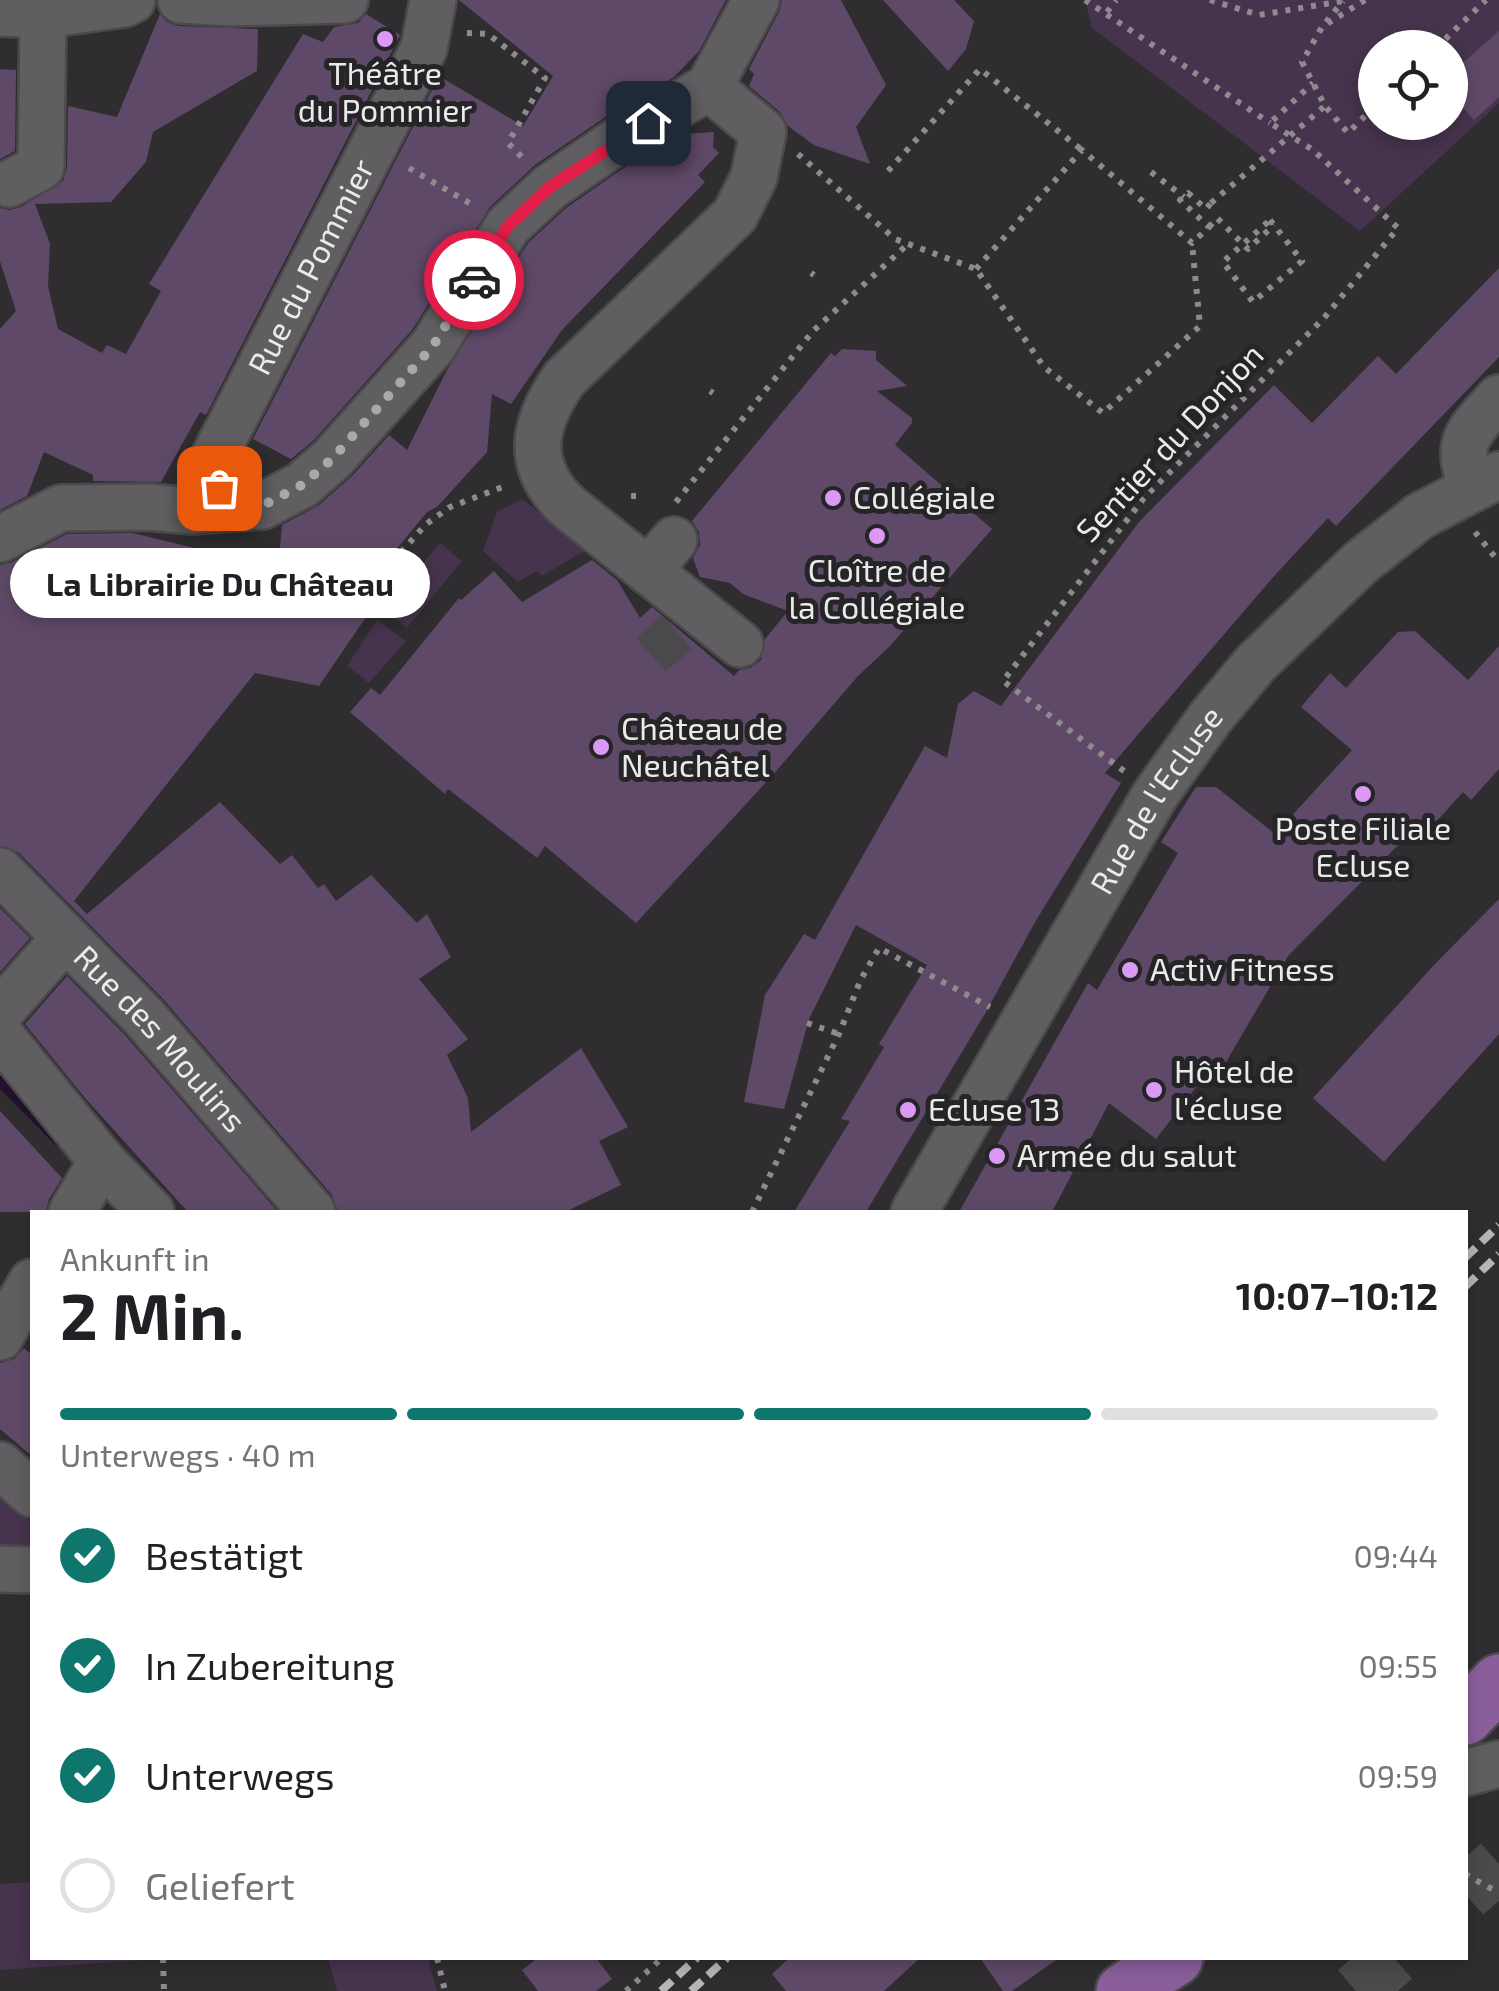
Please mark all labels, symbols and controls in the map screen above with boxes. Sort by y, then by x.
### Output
marker: Théâtre du Pommier [374,28,396,50]
map controls [1358,30,1468,140]
button: locate [1358,30,1468,140]
place label: Théâtre du Pommier [298,53,472,128]
pin [606,81,691,166]
icon: home [621,96,676,151]
street label: Rue du Pommier [239,152,381,380]
courier [424,230,524,330]
icon: car [447,253,502,308]
street label: Sentier du Donjon [1067,335,1271,549]
pin [177,446,262,531]
icon: bag [192,461,247,516]
place label: Collégiale [853,477,996,515]
marker: Collégiale [822,487,844,509]
marker: Cloître de la Collégiale [866,525,888,547]
callout: La Librairie Du Château [9,548,429,618]
place label: Cloître de la Collégiale [789,550,965,625]
text: La Librairie Du Château [46,564,394,602]
street label: Rue de l'Ecluse [1081,697,1229,900]
place label: Château de Neuchâtel [621,708,783,783]
marker: Château de Neuchâtel [590,736,612,758]
marker: Poste Filiale Ecluse [1352,783,1374,805]
place label: Poste Filiale Ecluse [1275,808,1451,883]
street label: Rue des Moulins [67,937,255,1139]
place label: Activ Fitness [1150,949,1335,987]
marker: Activ Fitness [1119,959,1141,981]
place label: Hôtel de l'écluse [1174,1051,1294,1126]
marker: Hôtel de l'écluse [1143,1079,1165,1101]
place label: Ecluse 13 [928,1089,1060,1127]
marker: Ecluse 13 [897,1099,919,1121]
place label: Armée du salut [1017,1135,1237,1173]
marker: Armée du salut [986,1145,1008,1167]
text: Ankunft in [60,1239,210,1277]
text: 10:07–10:12 [1236,1272,1438,1318]
text: 2 Min. [60,1275,244,1353]
text: Unterwegs · 40 m [60,1435,316,1473]
icon: check [60,1528,115,1583]
text: Bestätigt [145,1532,303,1578]
text: 09:44 [1353,1536,1438,1574]
icon: check [60,1638,115,1693]
text: In Zubereitung [145,1642,395,1688]
text: 09:55 [1359,1646,1438,1684]
icon: check [60,1748,115,1803]
text: Unterwegs [145,1752,335,1798]
text: 09:59 [1357,1756,1438,1794]
text: Geliefert [145,1862,295,1908]

